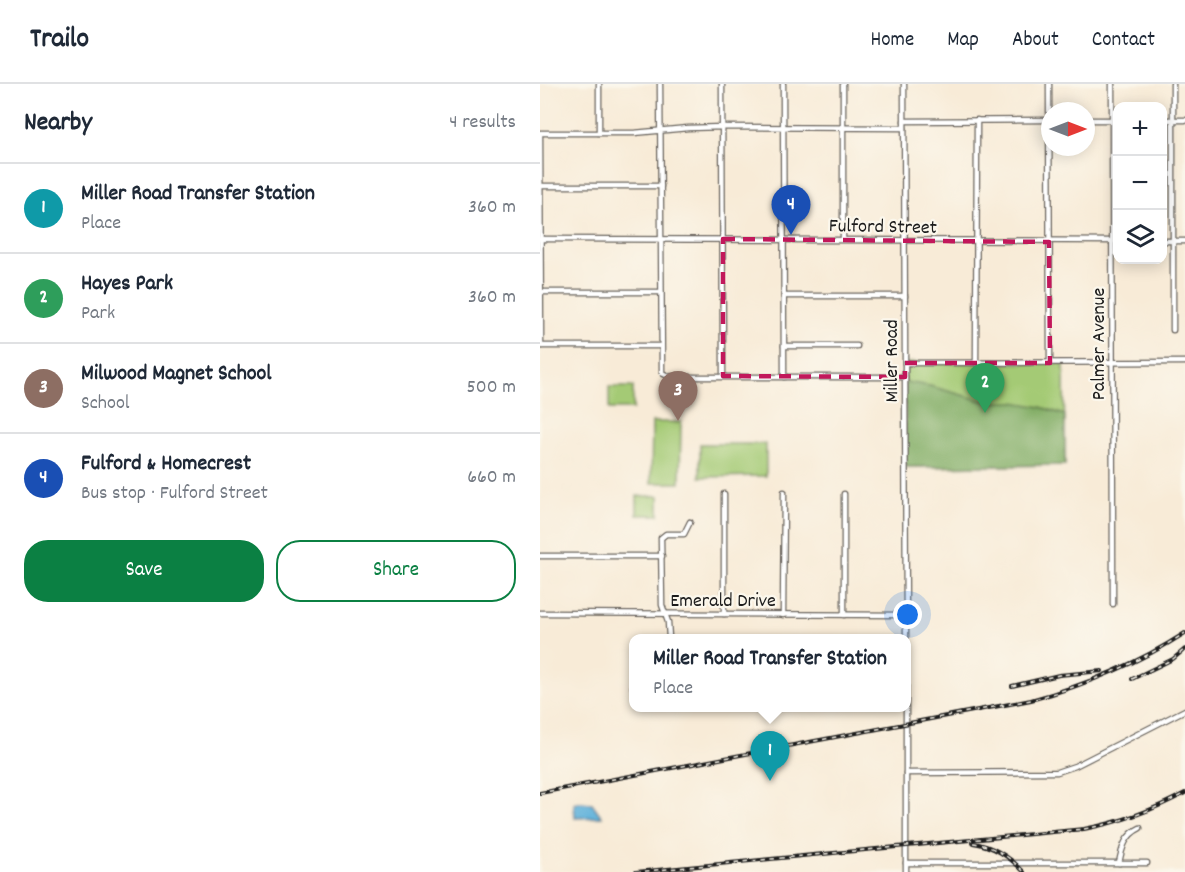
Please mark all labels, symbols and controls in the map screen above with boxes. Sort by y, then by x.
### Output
text: Trailo [30,21,89,61]
text: Home [870,26,914,56]
text: Map [947,26,979,56]
text: About [1012,26,1059,56]
text: Contact [1092,26,1155,56]
north arrow [1041,102,1095,156]
map controls [1113,102,1167,264]
button: + [1113,102,1167,156]
text: Nearby [24,105,92,142]
text: 4 results [449,109,516,137]
button: − [1113,156,1167,210]
text: Miller Road Transfer Station [81,179,315,210]
pin: 4 [772,186,810,235]
text: 1 [41,194,46,222]
text: 360 m [468,194,516,222]
text: Place [81,210,121,238]
button: layers [1113,210,1167,264]
street label: Fulford Street [829,213,937,243]
text: Hayes Park [81,269,173,300]
text: 2 [39,284,48,312]
text: 360 m [468,284,516,312]
street label: Palmer Avenue [1086,288,1114,400]
text: Park [81,300,115,328]
street label: Miller Road [879,319,907,403]
text: Milwood Magnet School [81,359,272,390]
pin: 2 [966,364,1004,413]
pin: 3 [658,372,698,421]
text: 3 [39,374,48,402]
text: 500 m [467,374,516,402]
text: School [81,390,130,418]
text: Fulford & Homecrest [81,449,251,480]
text: 4 [39,464,48,492]
text: 660 m [467,464,516,492]
text: Bus stop · Fulford Street [81,480,268,508]
button: Save [24,540,264,602]
button: Share [276,540,516,602]
street label: Emerald Drive [670,588,776,616]
your location [893,600,922,629]
popup [629,634,911,712]
text: Miller Road Transfer Station [653,644,887,675]
text: Place [653,675,693,703]
pin: 1 [750,732,790,781]

